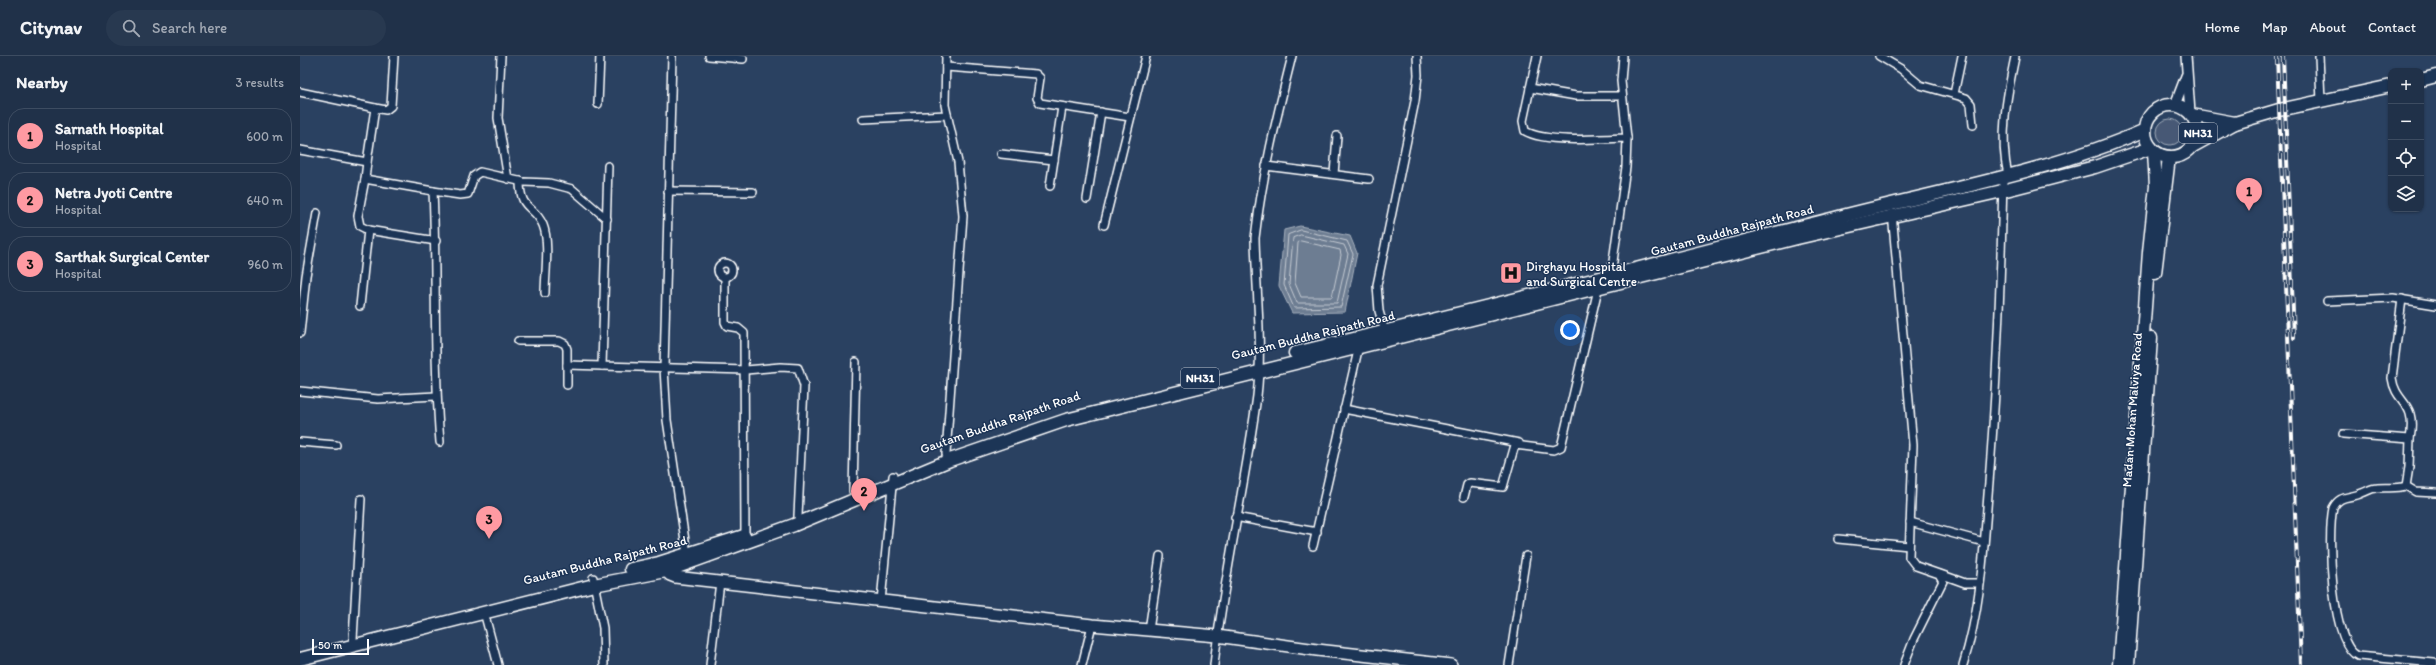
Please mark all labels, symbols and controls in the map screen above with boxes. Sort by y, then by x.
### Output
search box [106,10,386,46]
text: Citynav [20,16,82,39]
icon: search [120,17,142,39]
text: Search here [152,19,227,37]
text: Home [2205,19,2240,36]
text: Map [2262,19,2288,36]
text: About [2310,19,2346,36]
text: Contact [2368,19,2416,36]
map controls [2388,68,2424,212]
button: + [2388,68,2424,104]
text: Nearby [16,72,68,92]
text: 3 results [235,75,284,90]
button: − [2388,104,2424,140]
text: Sarnath Hospital [55,120,163,138]
road number: NH31 [2179,123,2217,143]
text: 1 [27,129,33,144]
text: 600 m [246,129,283,144]
text: Hospital [55,138,102,153]
button: locate [2388,140,2424,176]
button: layers [2388,176,2424,212]
pin: 1 [2236,178,2262,211]
text: Netra Jyoti Centre [55,184,172,202]
text: 2 [27,193,33,208]
text: 640 m [246,193,283,208]
street label: Gautam Buddha Rajpath Road [1649,201,1815,259]
text: Hospital [55,202,102,217]
text: Sarthak Surgical Center [55,248,209,266]
text: 3 [26,257,34,272]
text: 960 m [247,257,283,272]
place label: Dirghayu Hospital and Surgical Centre [1526,259,1637,289]
hospital icon: Dirghayu Hospital and Surgical Centre [1498,260,1524,286]
text: Hospital [55,266,102,281]
street label: Gautam Buddha Rajpath Road [1230,307,1396,363]
your location [1560,320,1580,340]
street label: Madan Mohan Malviya Road [2119,332,2145,488]
road number: NH31 [1181,368,1219,388]
street label: Gautam Buddha Rajpath Road [918,388,1082,456]
pin: 2 [851,478,877,511]
pin: 3 [476,506,502,539]
street label: Gautam Buddha Rajpath Road [522,532,688,588]
scale bar [312,637,369,656]
text: 50 m [318,639,342,652]

